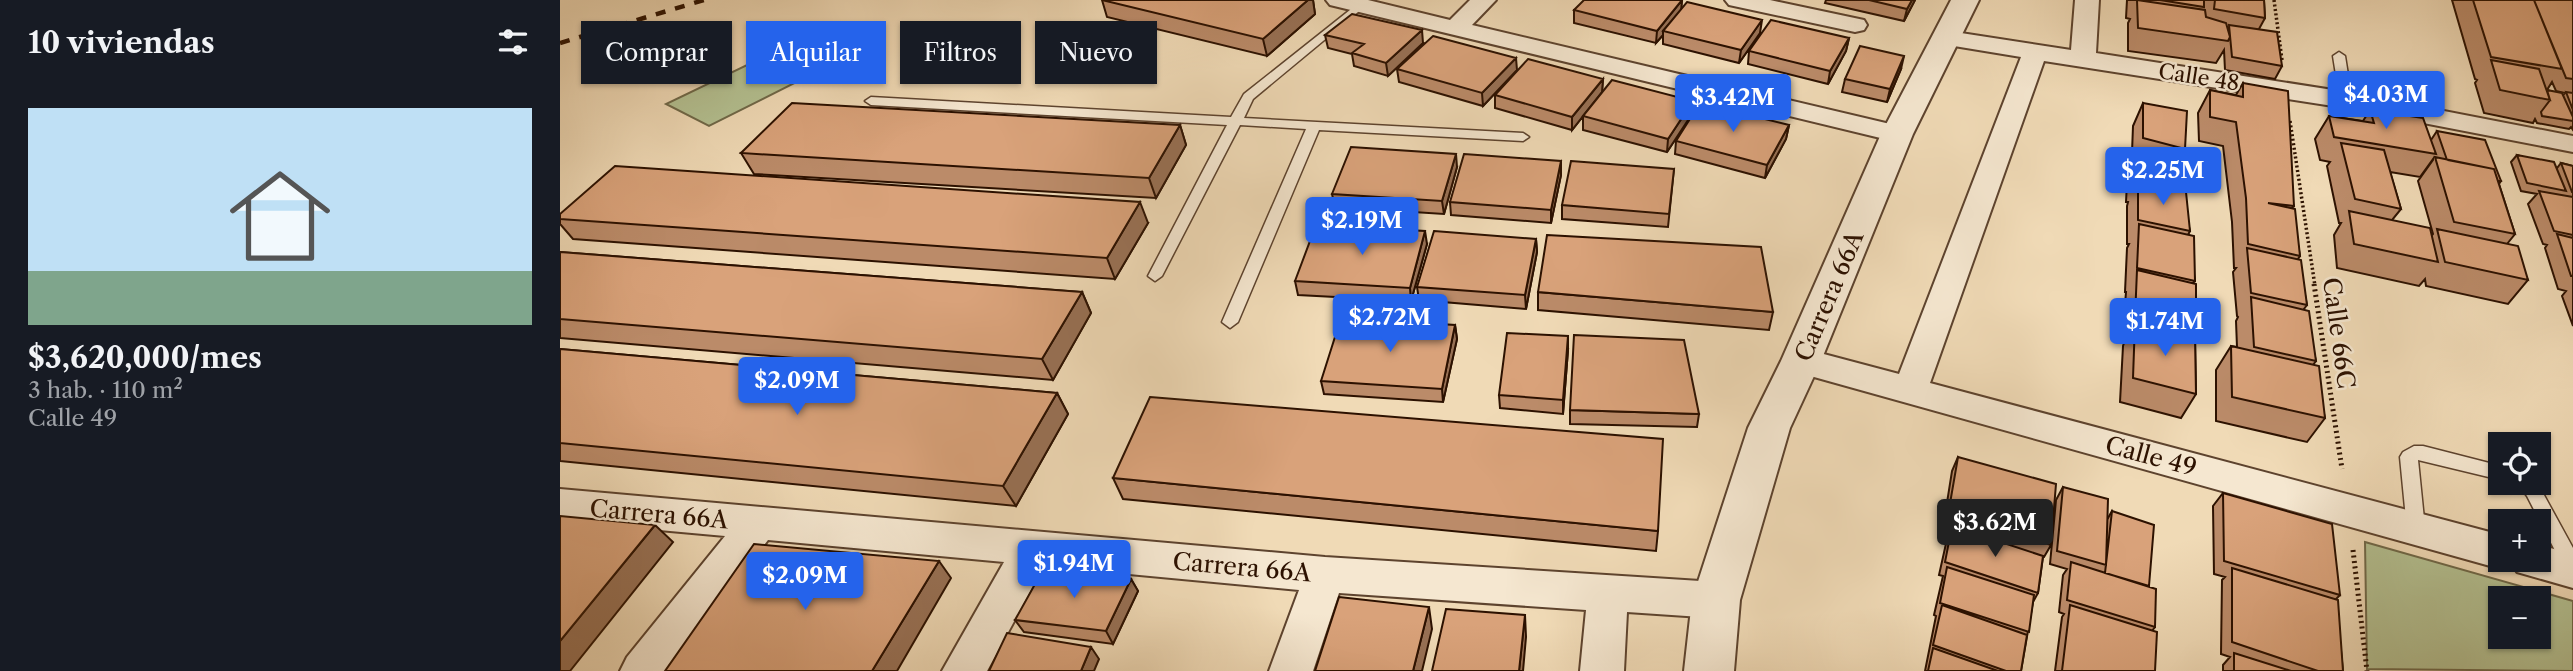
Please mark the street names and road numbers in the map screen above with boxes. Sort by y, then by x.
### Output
street label: Calle 48 [2157,58,2241,96]
street label: Carrera 66A [1788,225,1870,366]
street label: Calle 66C [2317,276,2361,390]
street label: Calle 49 [2102,430,2200,482]
street label: Carrera 66A [588,493,731,535]
street label: Carrera 66A [1171,546,1314,588]

